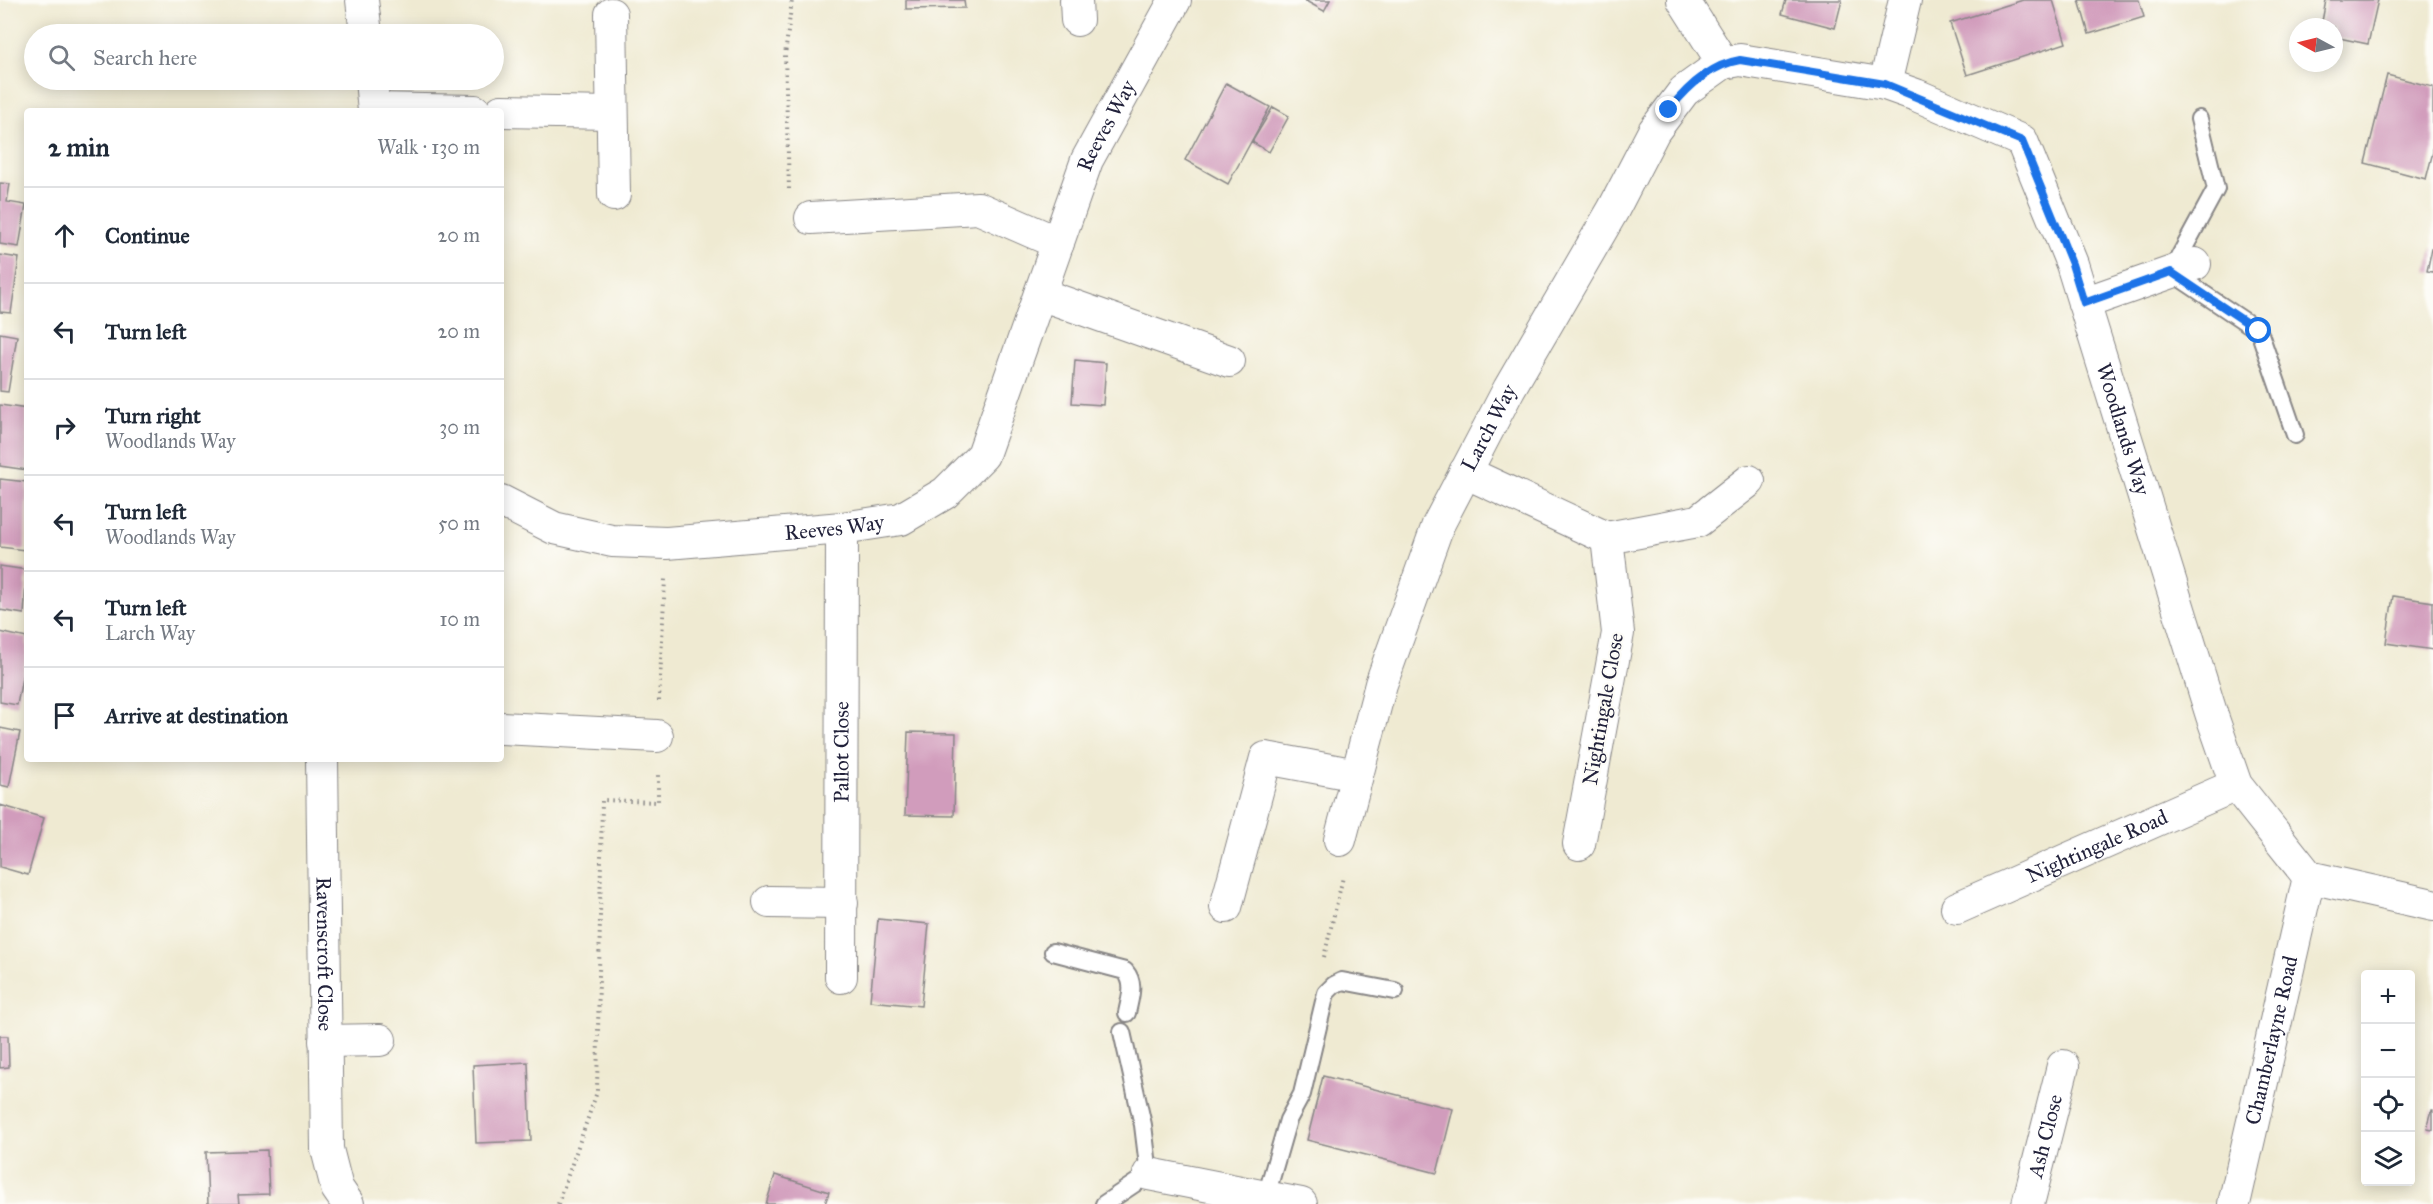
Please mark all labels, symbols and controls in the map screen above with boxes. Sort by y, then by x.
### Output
north arrow [2289,18,2343,72]
search box [24,24,504,90]
icon: search [45,41,78,74]
text: Search here [93,44,197,71]
street label: Reeves Way [1071,75,1142,175]
route end [1655,96,1681,122]
text: 2 min [48,131,109,163]
text: Walk · 130 m [377,135,480,159]
icon: ahead [48,219,81,252]
text: Continue [105,222,190,249]
text: 20 m [437,223,480,247]
icon: left [48,315,81,348]
route start [2245,317,2271,343]
text: Turn left [105,318,187,345]
text: 20 m [437,319,480,343]
street label: Woodlands Way [2090,360,2156,500]
street label: Larch Way [1455,379,1523,476]
text: Turn right [105,402,201,429]
icon: right [48,411,81,444]
text: 30 m [439,415,480,439]
text: Woodlands Way [105,429,236,453]
text: Turn left [105,498,187,525]
icon: left [48,507,81,540]
street label: Reeves Way [783,509,887,546]
text: 50 m [438,511,480,535]
text: Woodlands Way [105,525,236,549]
text: Turn left [105,594,187,621]
icon: left [48,603,81,636]
text: 10 m [439,607,480,631]
text: Larch Way [105,621,195,645]
street label: Nightingale Close [1577,631,1629,787]
icon: arrive [48,699,81,732]
street label: Pallot Close [828,701,855,803]
text: Arrive at destination [105,702,288,729]
street label: Nightingale Road [2022,804,2172,889]
street label: Ravenscroft Close [311,877,338,1032]
street label: Chamberlayne Road [2240,953,2304,1127]
map controls [2361,970,2415,1186]
button: + [2361,970,2415,1024]
button: − [2361,1024,2415,1078]
button: locate [2361,1078,2415,1132]
street label: Ash Close [2022,1091,2068,1182]
button: layers [2361,1132,2415,1186]

